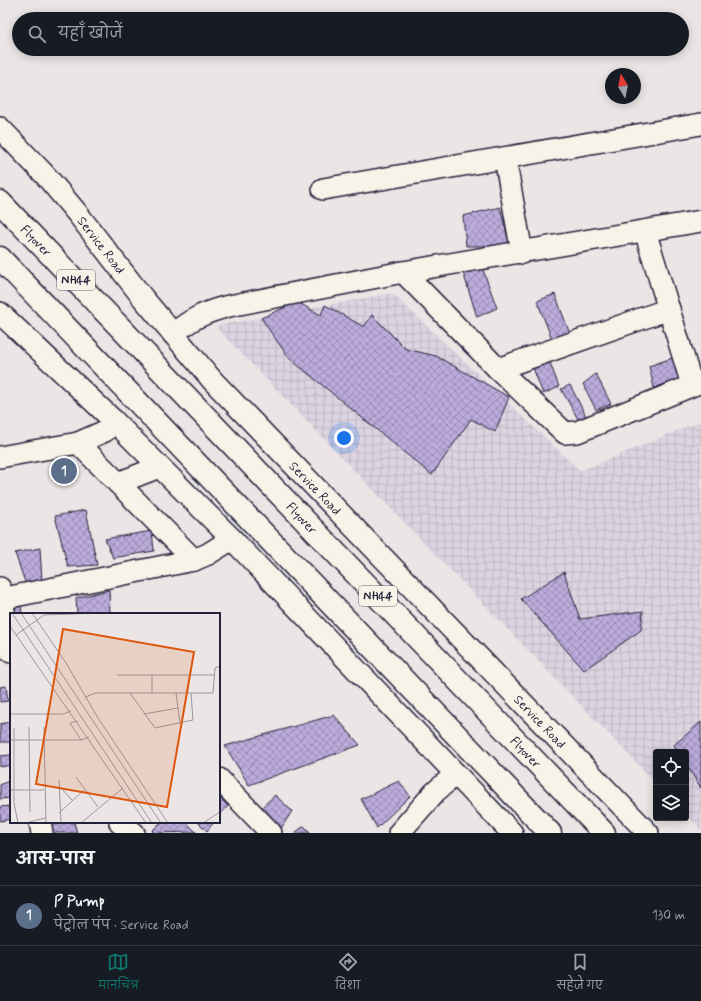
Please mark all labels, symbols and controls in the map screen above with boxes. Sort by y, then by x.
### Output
search box [12,12,689,56]
icon: search [26,23,48,45]
text: यहाँ खोजें [58,24,123,44]
north arrow [605,68,641,104]
street label: Service Road [73,213,128,278]
street label: Flyover [16,222,55,261]
road number: NH44 [57,270,95,290]
your location [334,428,354,448]
pin: 1 [51,456,77,486]
street label: Service Road [285,458,344,519]
street label: Flyover [282,499,321,539]
road number: NH44 [359,586,397,606]
inset map [10,613,220,823]
street label: Service Road [509,692,569,753]
street label: Flyover [506,733,545,773]
map controls [653,749,689,821]
button: locate [653,749,689,785]
button: layers [653,785,689,821]
text: आस-पास [16,848,94,870]
text: P Pump [54,892,105,912]
text: 1 [26,907,32,924]
text: 130 m [652,907,685,924]
text: पेट्रोल पंप · Service Road [54,917,189,934]
tab: मानचित्र [98,951,139,997]
tab: दिशा [335,951,360,997]
tab: सहेजे गए [557,951,603,997]

